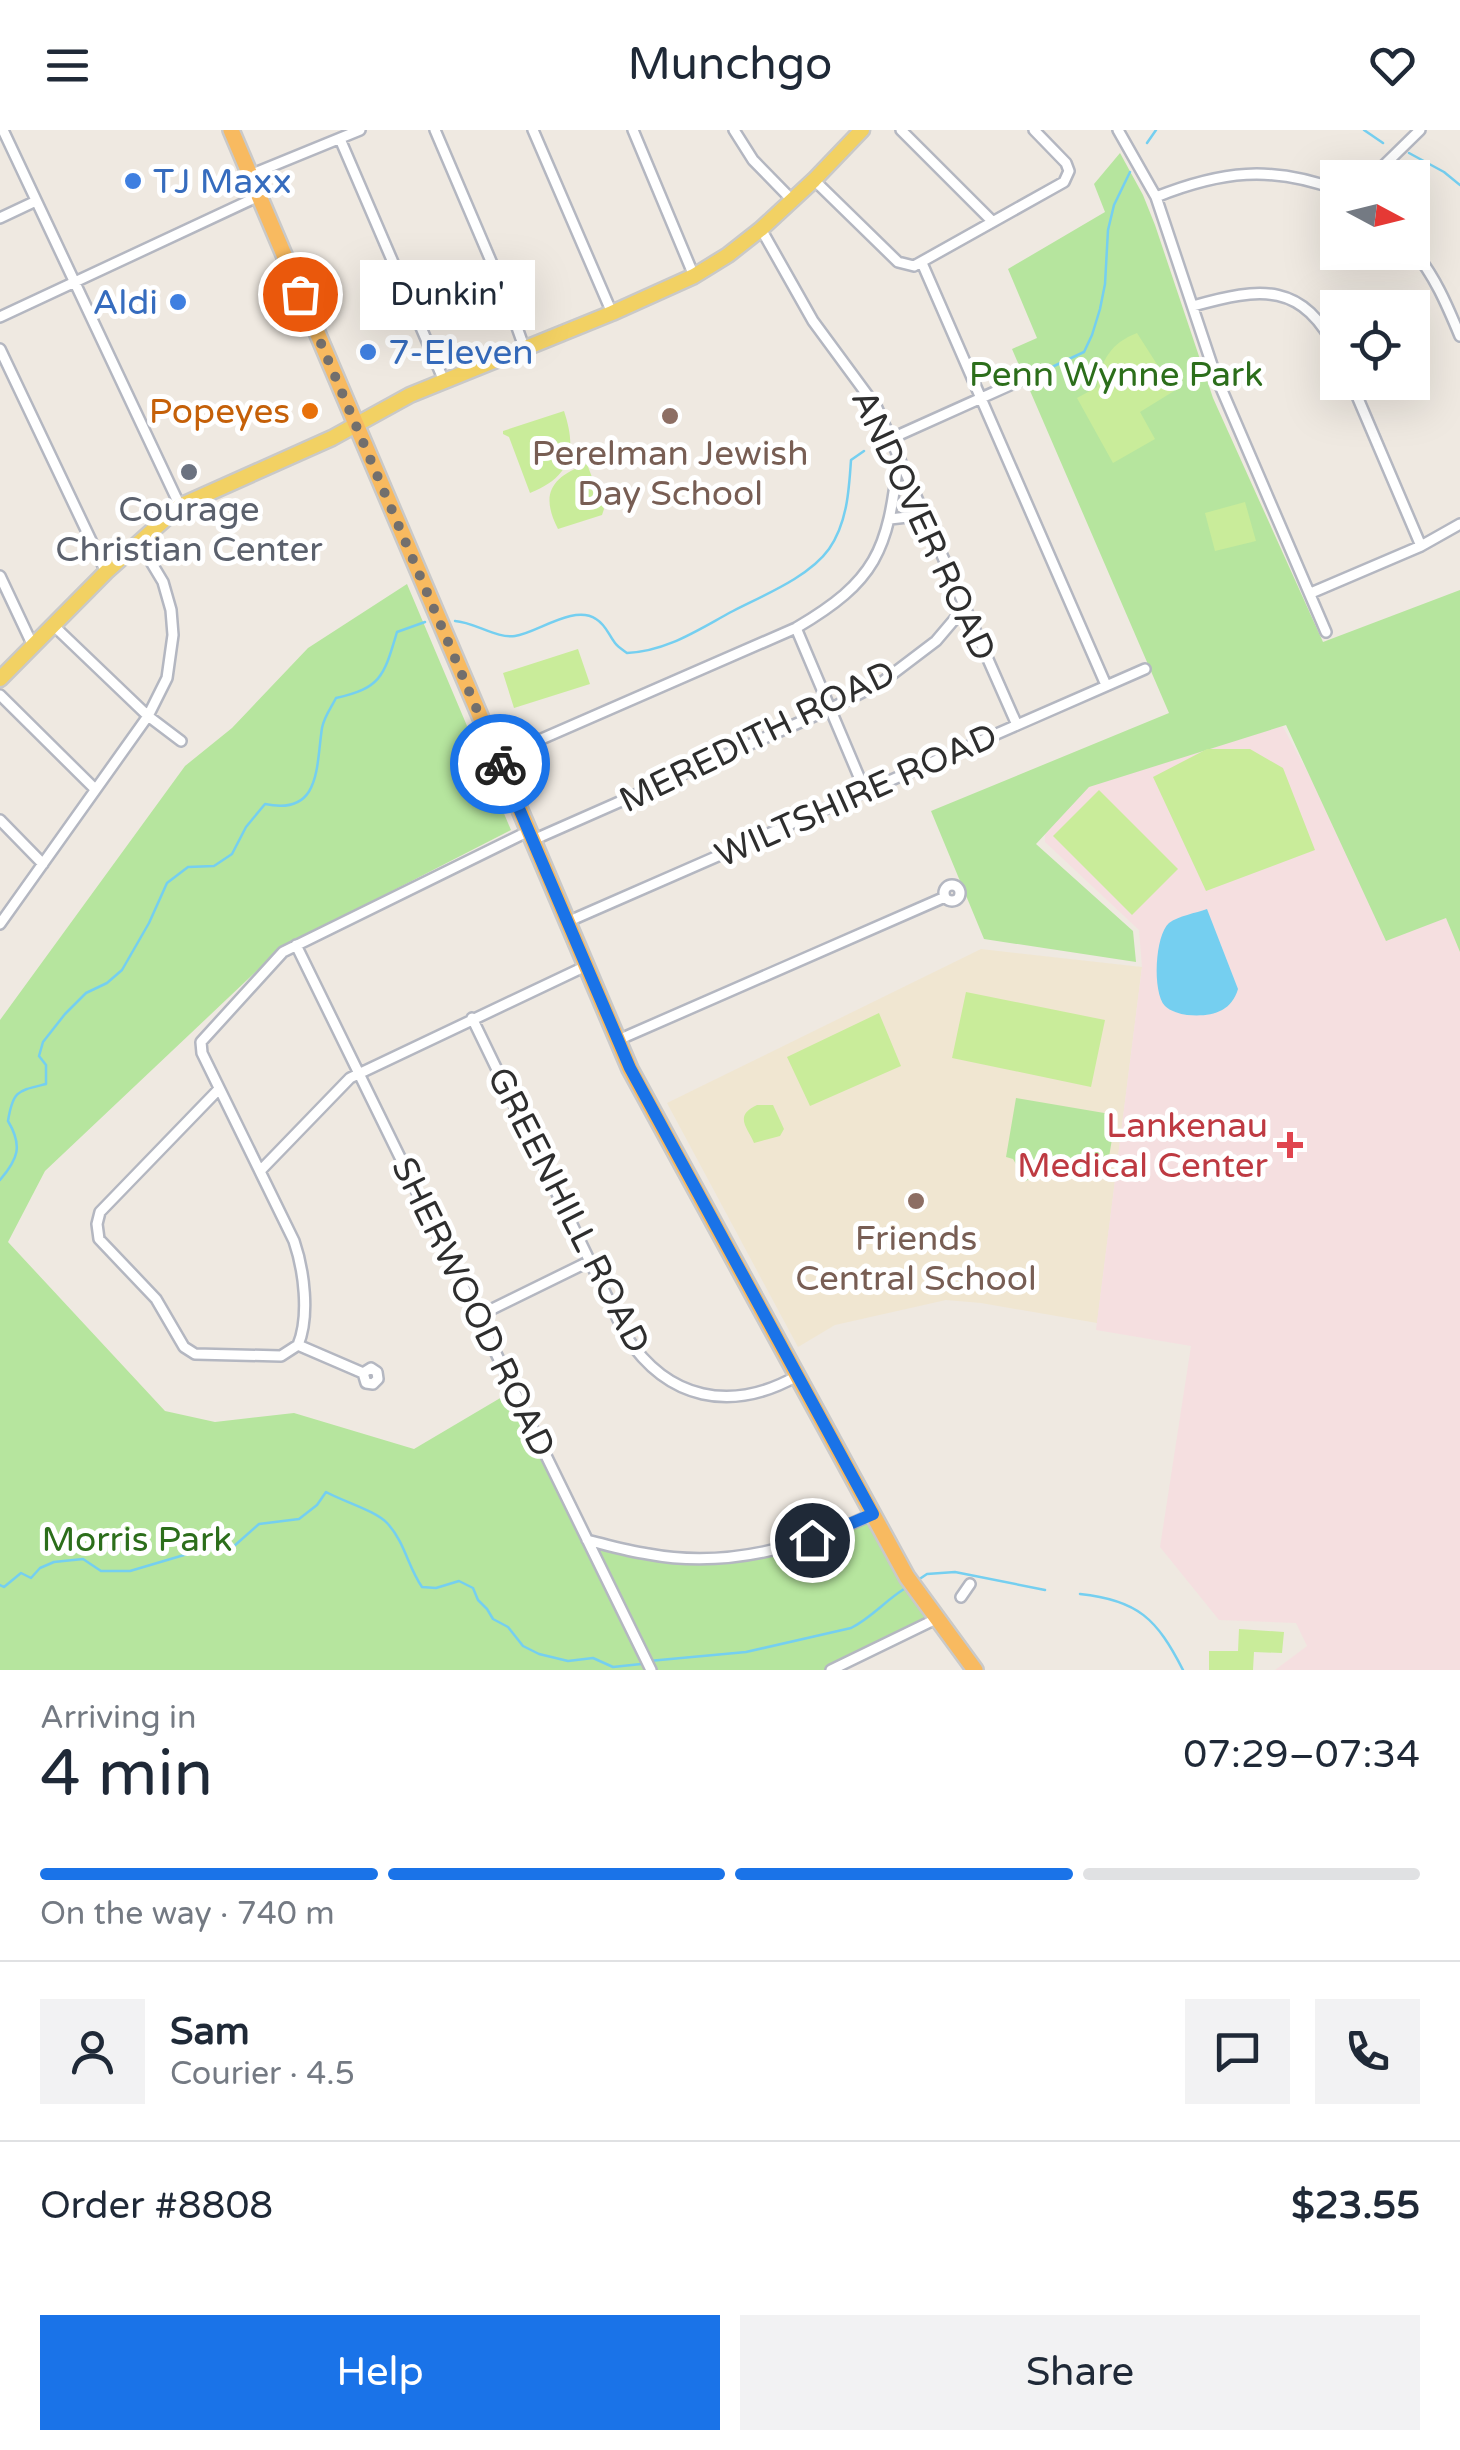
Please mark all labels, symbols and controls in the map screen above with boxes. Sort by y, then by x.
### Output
icon: menu [40,38,95,93]
text: Munchgo [628,38,832,92]
icon: heart [1365,38,1420,93]
north arrow [1320,160,1430,270]
map controls [1320,160,1430,400]
place label: TJ Maxx [153,161,292,203]
marker: TJ Maxx [122,170,144,192]
pin [258,252,343,337]
callout: Dunkin' [360,259,535,329]
icon: bag [273,267,328,322]
text: Dunkin' [390,276,505,314]
place label: Aldi [93,282,158,324]
button: locate [1320,290,1430,400]
marker: Aldi [167,291,189,313]
place label: 7-Eleven [388,332,534,374]
marker: 7-Eleven [357,341,379,363]
park label: Penn Wynne Park [969,354,1263,396]
street label: ANDOVER ROAD [842,383,1004,668]
place label: Popeyes [149,391,290,433]
marker: Popeyes [299,400,321,422]
marker: Perelman Jewish Day School [659,405,681,427]
place label: Perelman Jewish Day School [532,433,808,515]
marker: Courage Christian Center [178,461,200,483]
place label: Courage Christian Center [55,489,323,571]
street label: MEREDITH ROAD [613,652,902,822]
courier [450,714,550,814]
street label: WILTSHIRE ROAD [709,715,1004,877]
icon: bike [473,737,528,792]
street label: GREENHILL ROAD [478,1060,658,1360]
place label: Lankenau Medical Center [1017,1105,1269,1187]
marker: Lankenau Medical Center [1277,1132,1303,1158]
street label: SHERWOOD ROAD [382,1151,564,1464]
marker: Friends Central School [905,1190,927,1212]
place label: Friends Central School [795,1218,1037,1300]
pin [770,1498,855,1583]
icon: home [785,1513,840,1568]
park label: Morris Park [42,1519,232,1561]
text: Arriving in [40,1699,197,1737]
text: 07:29–07:34 [1183,1732,1420,1778]
text: 4 min [40,1735,213,1814]
text: On the way · 740 m [40,1895,335,1933]
button: person [40,1999,145,2104]
button: chat [1185,1999,1290,2104]
button: phone [1315,1999,1420,2104]
text: Sam [170,2009,250,2055]
text: Courier · 4.5 [170,2055,355,2093]
text: Order #8808 [40,2183,273,2229]
text: $23.55 [1291,2183,1420,2229]
button: Help [40,2315,720,2430]
button: Share [740,2315,1420,2430]

